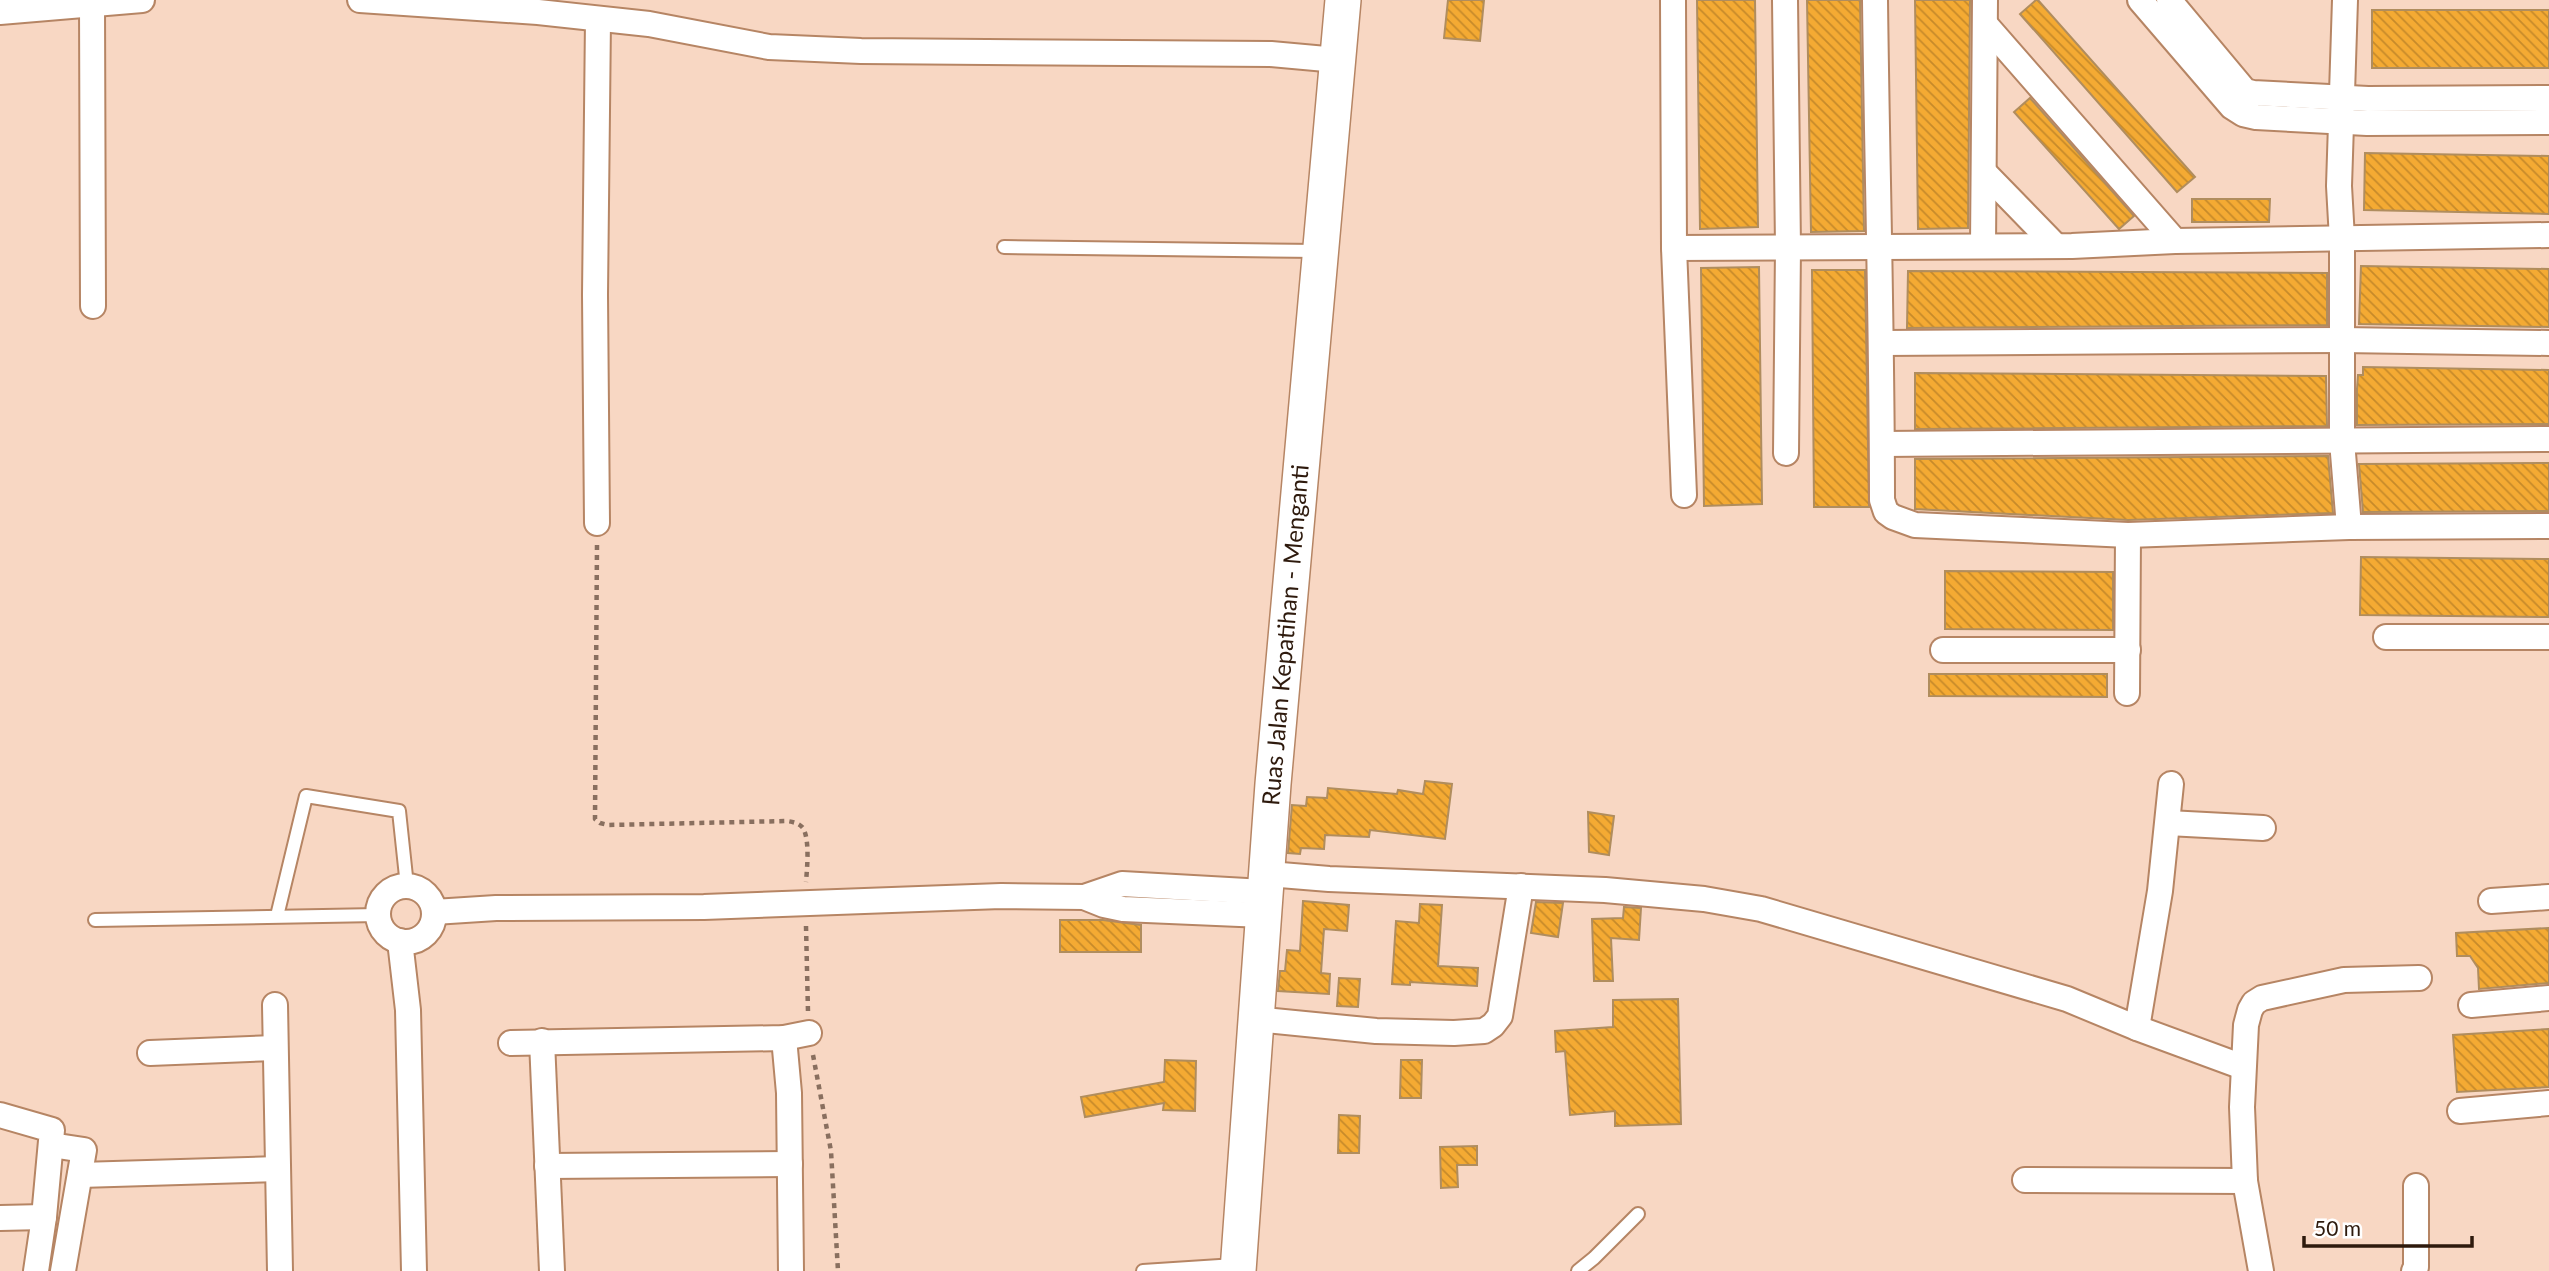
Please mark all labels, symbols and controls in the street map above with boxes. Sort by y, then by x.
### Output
street label: Ruas Jalan Kepatihan - Menganti [1255,463,1314,807]
scale bar [2304,1204,2472,1248]
text: 50 m [2314,1215,2361,1240]

